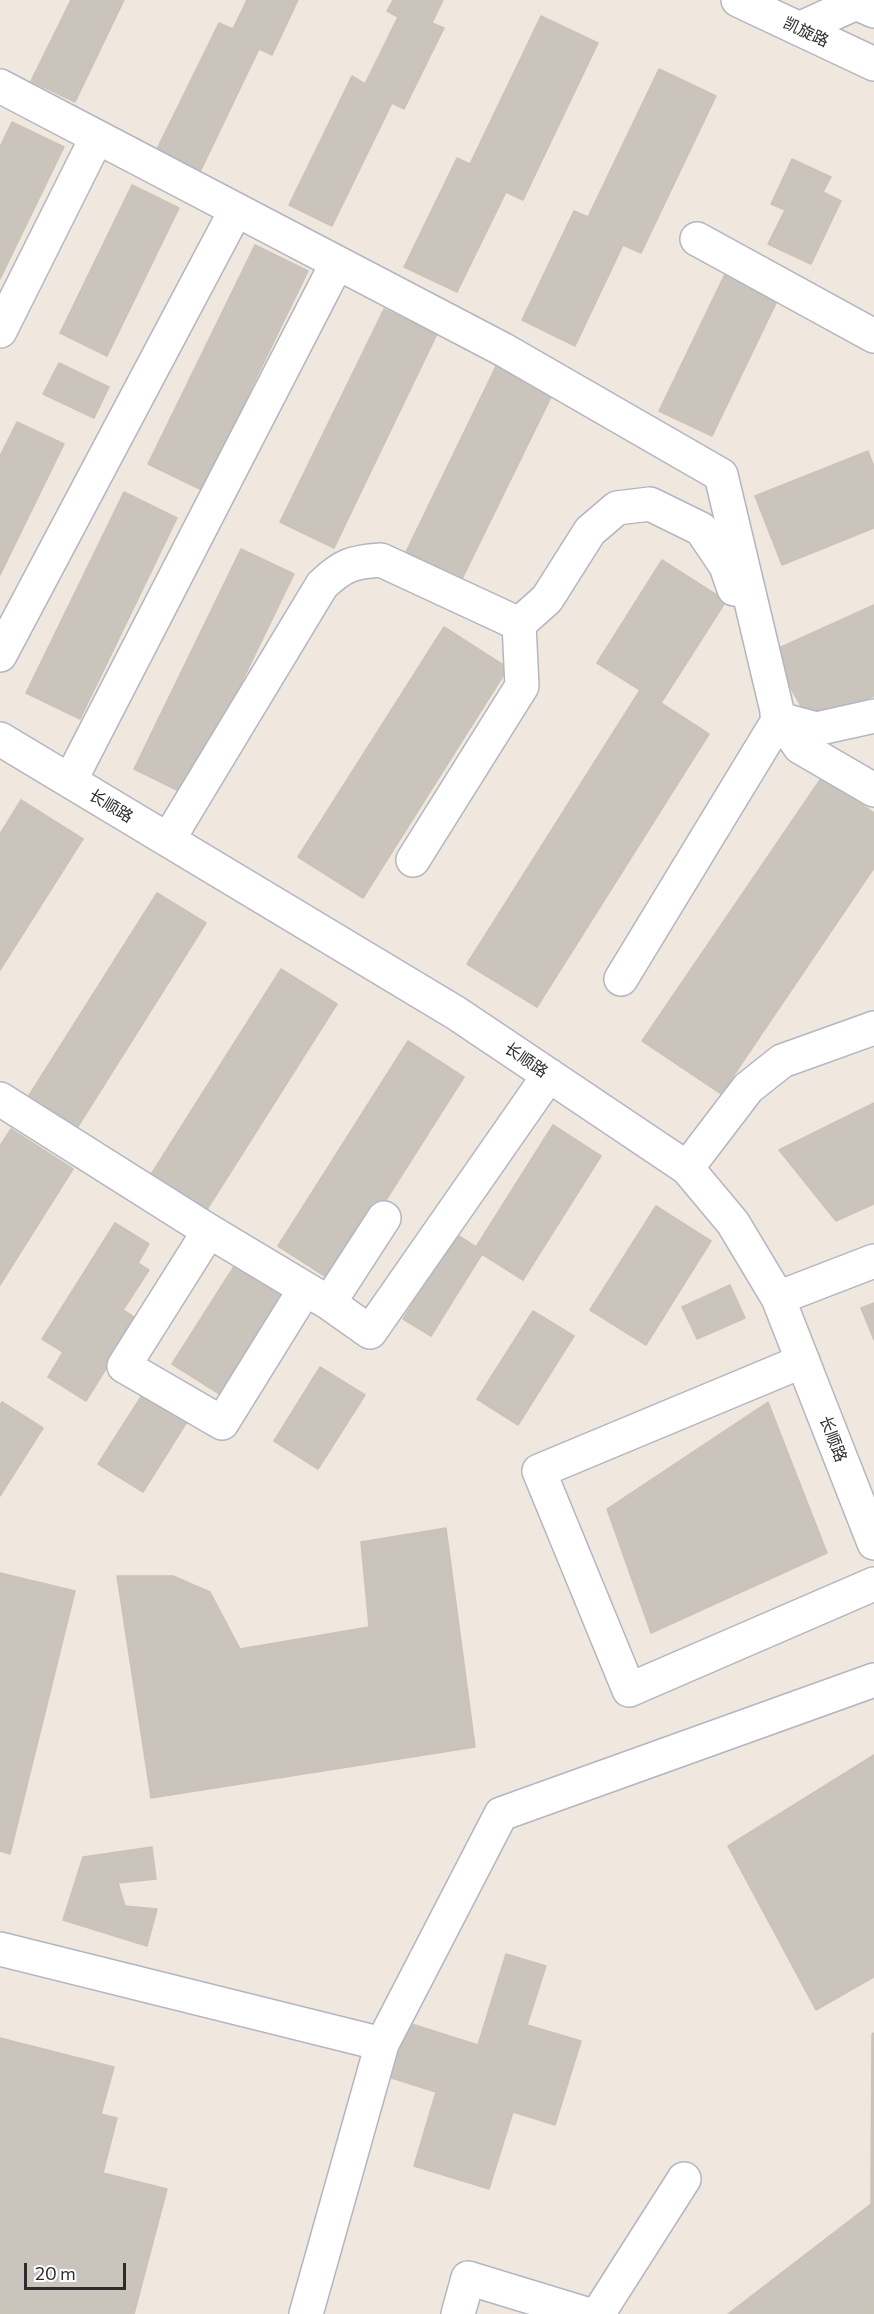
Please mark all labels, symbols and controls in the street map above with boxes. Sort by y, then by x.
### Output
street label: 凯旋路 [780,13,832,51]
street label: 长顺路 [85,785,137,827]
street label: 长顺路 [501,1039,551,1081]
street label: 长顺路 [815,1413,851,1465]
scale bar [27,2251,129,2289]
text: 20 m [35,2262,76,2284]

